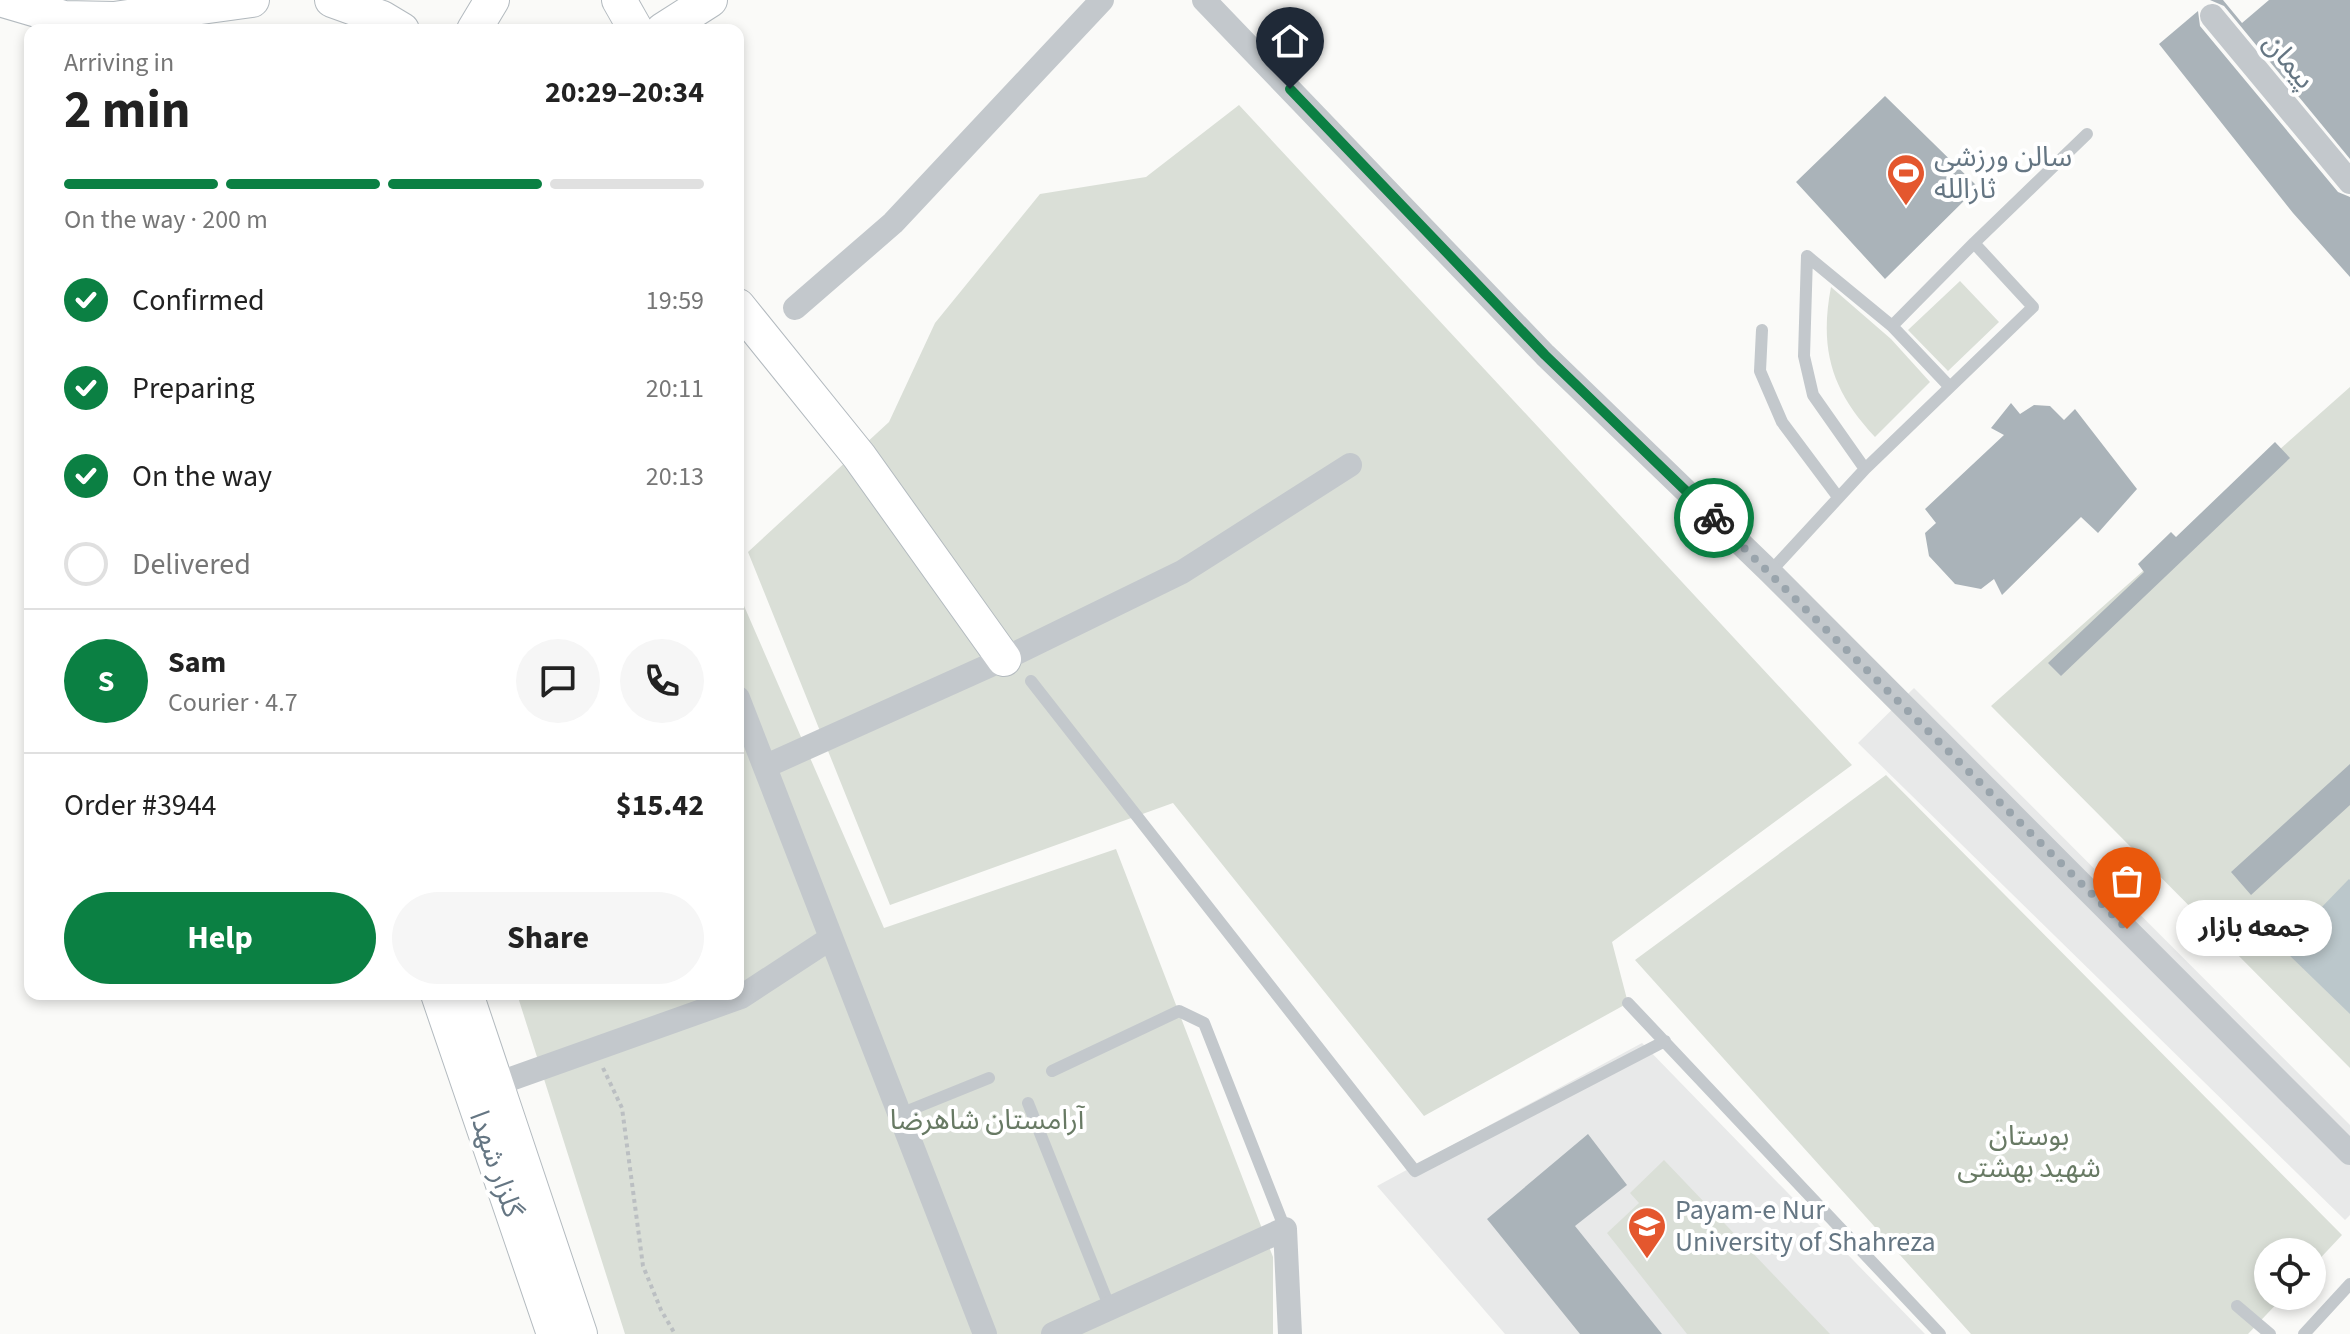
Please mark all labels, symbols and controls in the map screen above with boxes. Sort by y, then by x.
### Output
pin [1256,7,1324,89]
icon: home [1268,19,1312,63]
street label: پیمان [2254,24,2324,98]
text: Arriving in [64,44,174,81]
text: 20:29–20:34 [545,71,704,114]
text: 2 min [64,74,191,148]
place label: سالن ورزشی ثارالله [1934,137,2072,209]
sports icon: سالن ورزشی ثارالله [1885,152,1927,207]
text: On the way · 200 m [64,201,268,238]
icon: check [64,278,108,322]
text: Confirmed [132,279,265,322]
text: 19:59 [646,282,704,319]
icon: check [64,366,108,410]
text: Preparing [132,367,255,410]
text: 20:11 [646,370,704,407]
icon: check [64,454,108,498]
text: On the way [132,455,272,498]
text: 20:13 [646,458,704,495]
courier [1674,478,1754,558]
icon: bike [1692,496,1736,540]
text: Delivered [132,543,251,586]
button: chat [516,639,600,723]
button: phone [620,639,704,723]
text: Sam [168,641,226,684]
text: S [98,660,114,703]
text: Courier · 4.7 [168,684,298,721]
text: Order #3944 [64,784,217,827]
text: $15.42 [616,784,704,827]
pin [2093,847,2161,929]
icon: bag [2105,859,2149,903]
button: Help [64,892,376,984]
button: Share [392,892,704,984]
callout: جمعه بازار [2175,901,2331,957]
text: جمعه بازار [2199,909,2309,946]
park label: آرامستان شاهرضا [890,1100,1086,1140]
street label: گلزار شهدا [459,1105,533,1223]
park label: بوستان شهید بهشتی [1957,1116,2101,1188]
place label: Payam-e Nur University of Shahreza [1675,1190,1936,1262]
school or university icon: Payam-e Nur University of Shahreza [1626,1205,1668,1260]
map controls [2254,1238,2326,1310]
button: locate [2254,1238,2326,1310]

